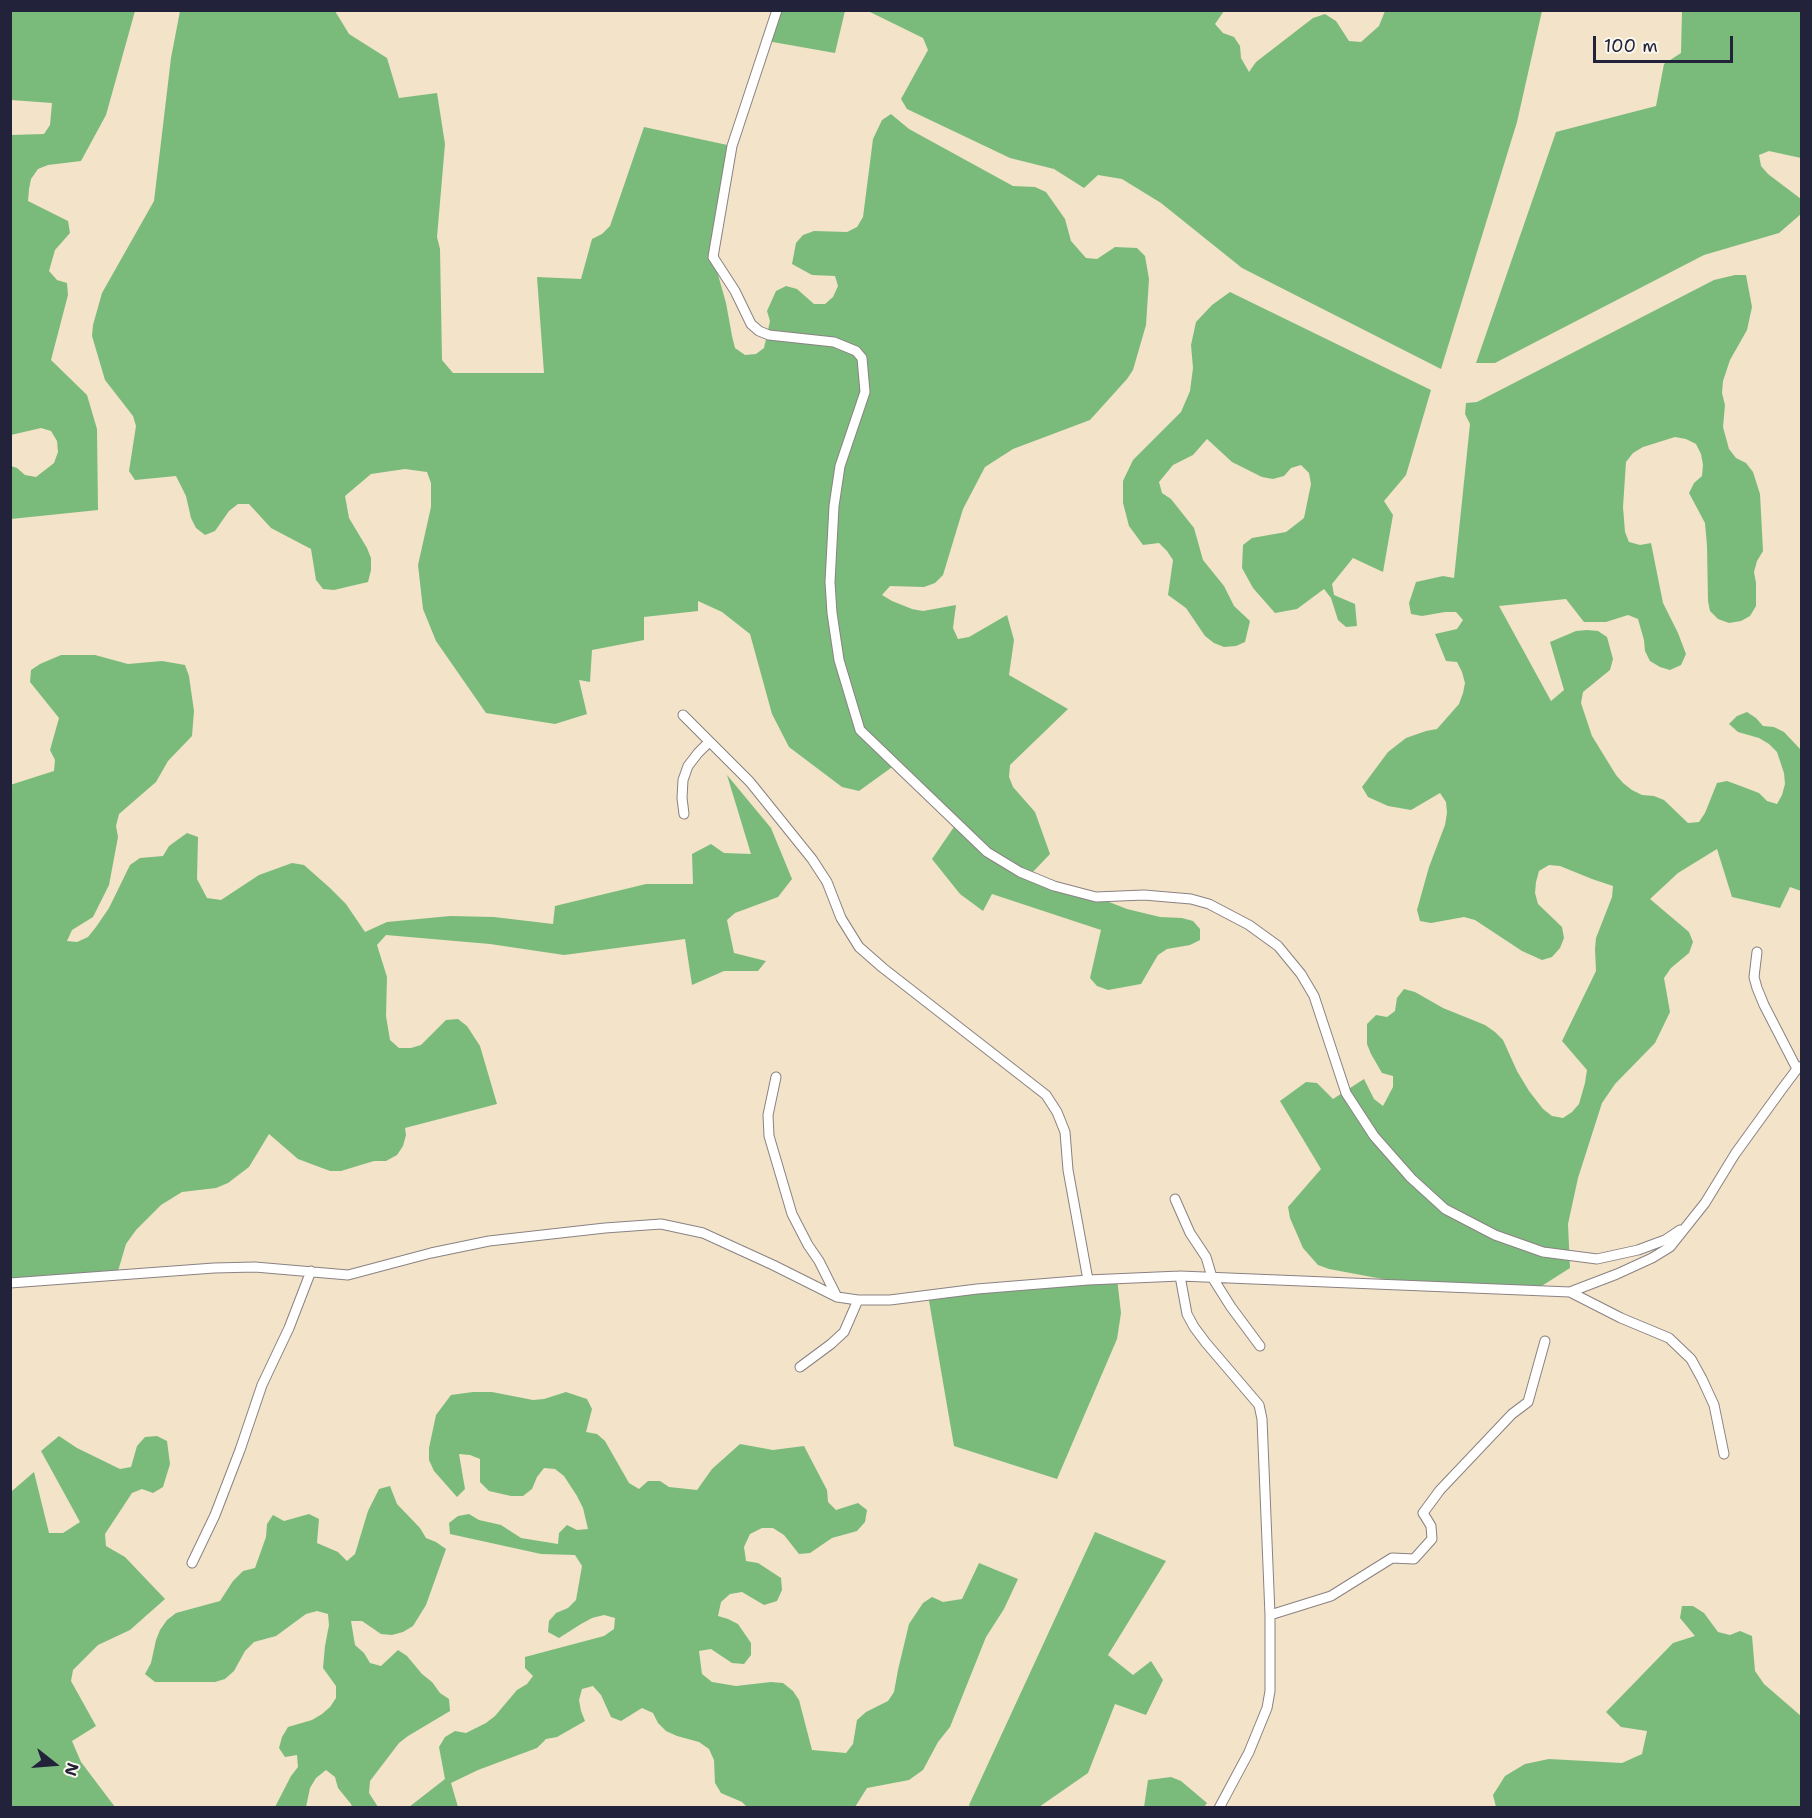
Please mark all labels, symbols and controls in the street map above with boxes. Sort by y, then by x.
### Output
scale bar [1596,24,1736,62]
text: 100 m [1604,34,1658,58]
north arrow [24,1734,84,1794]
text: N [60,1760,84,1779]

